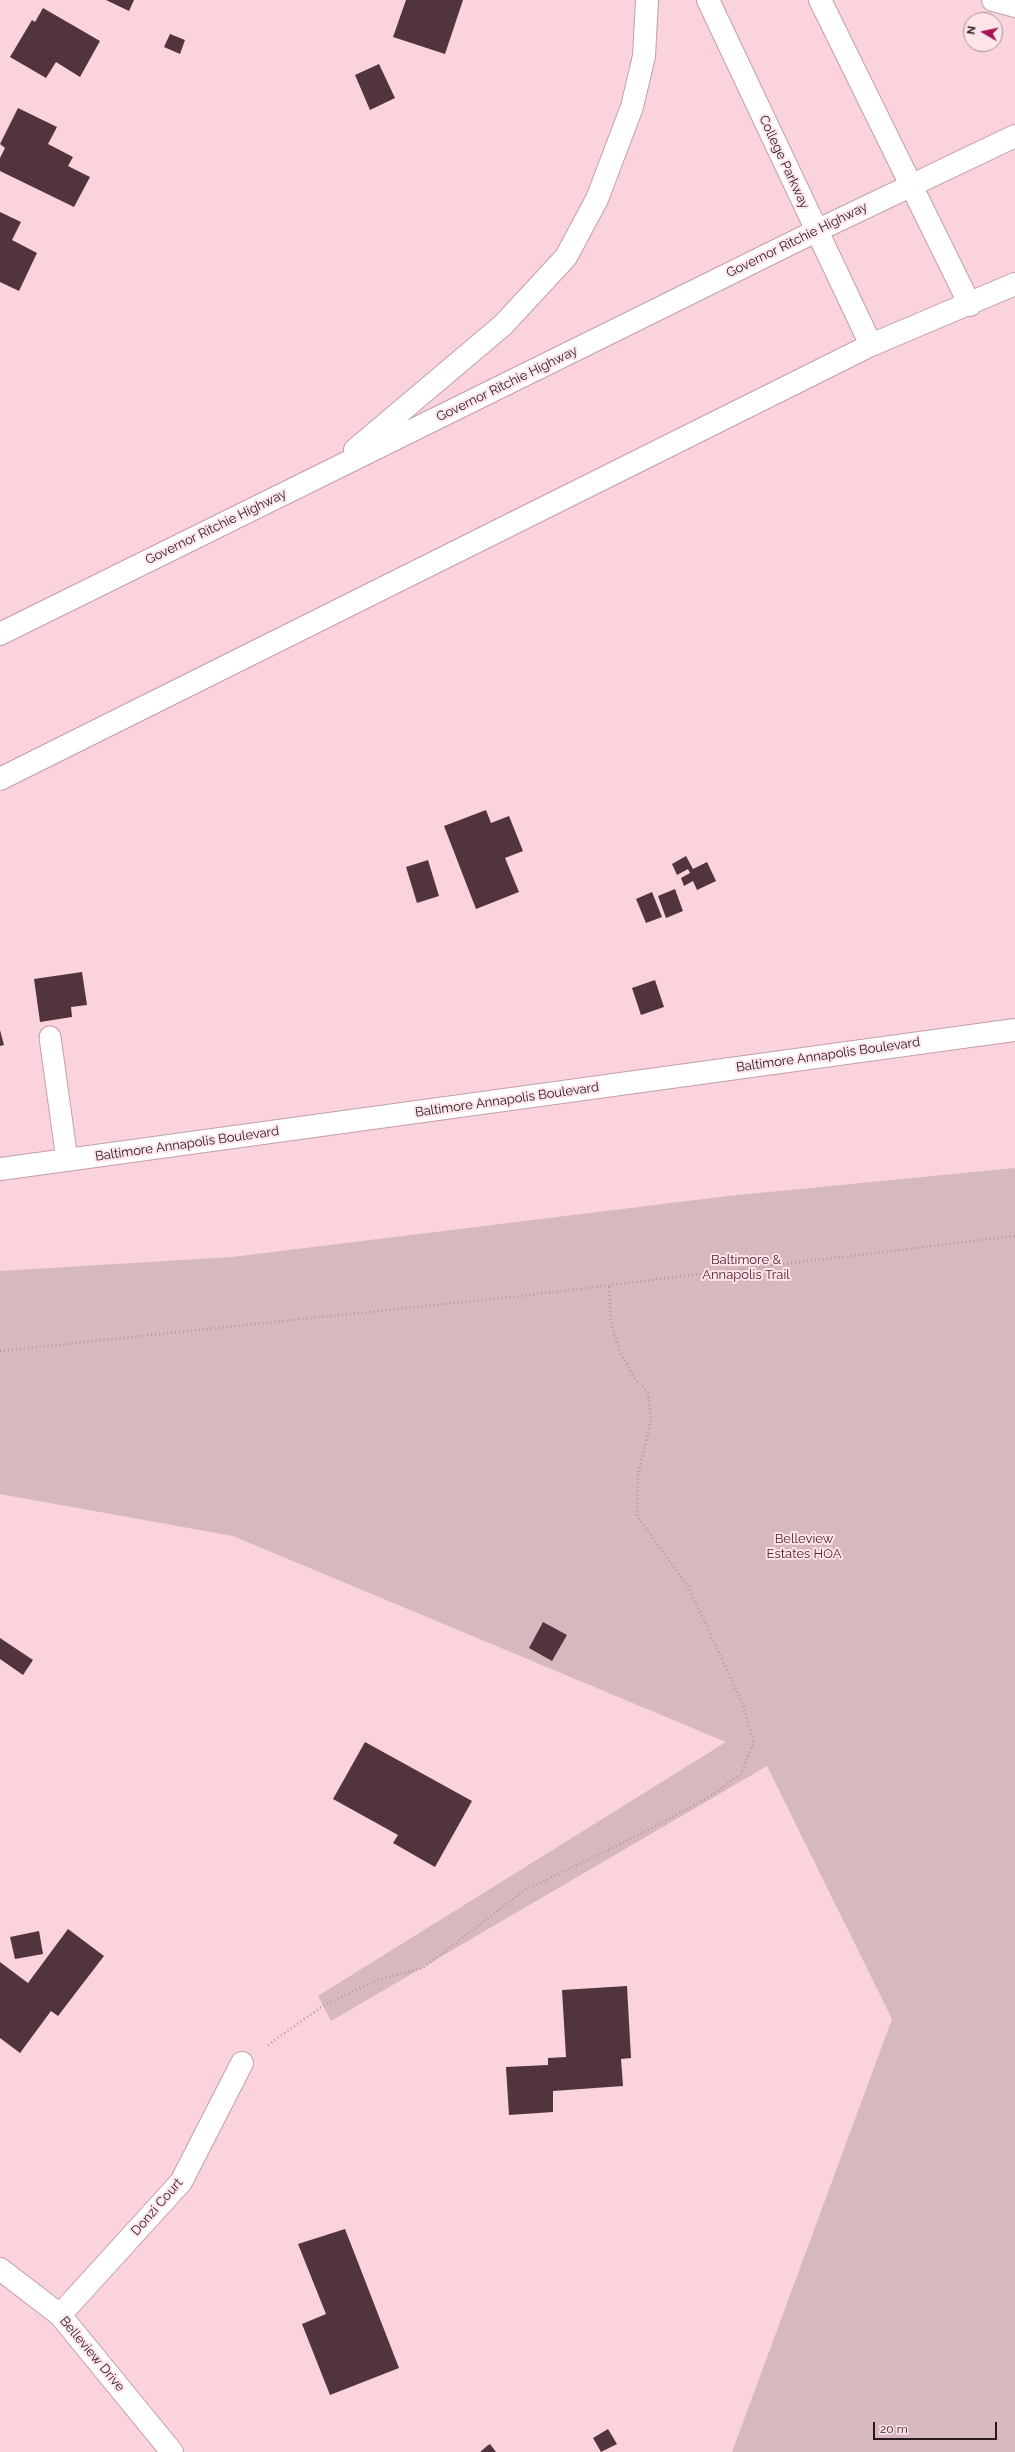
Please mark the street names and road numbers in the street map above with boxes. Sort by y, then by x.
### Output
street label: College Parkway [756,113,812,211]
street label: Governor Ritchie Highway [724,199,870,281]
street label: Governor Ritchie Highway [434,343,580,425]
street label: Governor Ritchie Highway [143,486,289,568]
street label: Baltimore Annapolis Boulevard [735,1034,921,1076]
street label: Baltimore Annapolis Boulevard [414,1079,600,1121]
street label: Baltimore Annapolis Boulevard [94,1123,280,1165]
street label: Donzi Court [128,2175,186,2239]
street label: Belleview Drive [56,2313,128,2395]

